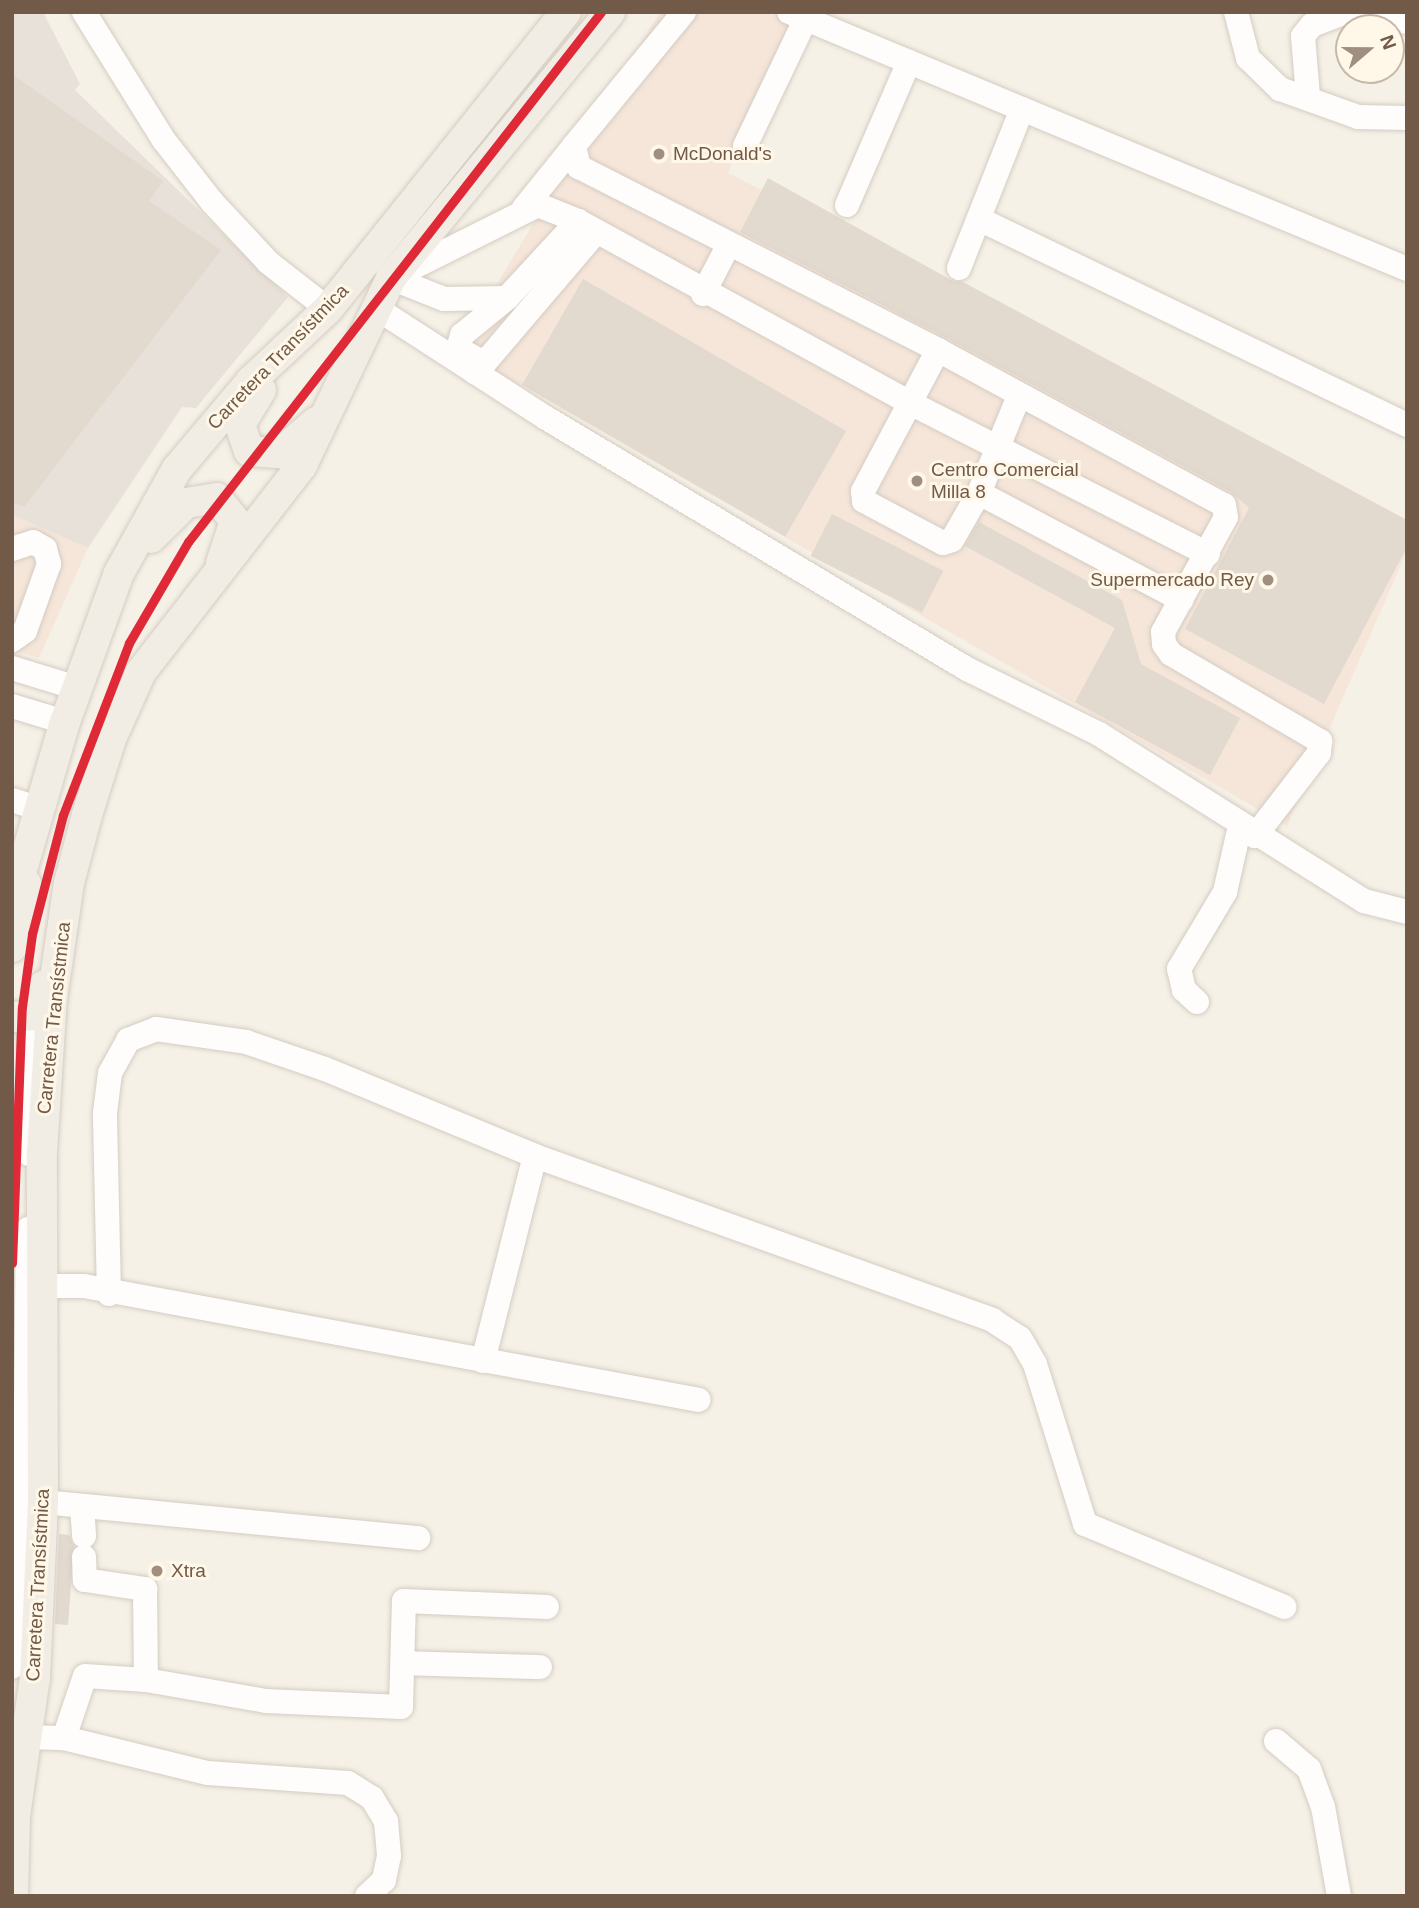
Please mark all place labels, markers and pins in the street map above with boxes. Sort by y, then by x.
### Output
place label: McDonald's [673,143,772,165]
marker: McDonald's [651,146,667,162]
place label: Centro Comercial Milla 8 [931,459,1079,503]
marker: Centro Comercial Milla 8 [909,473,925,489]
place label: Supermercado Rey [1090,569,1254,591]
marker: Supermercado Rey [1260,572,1276,588]
place label: Xtra [171,1560,206,1582]
marker: Xtra [149,1563,165,1579]

